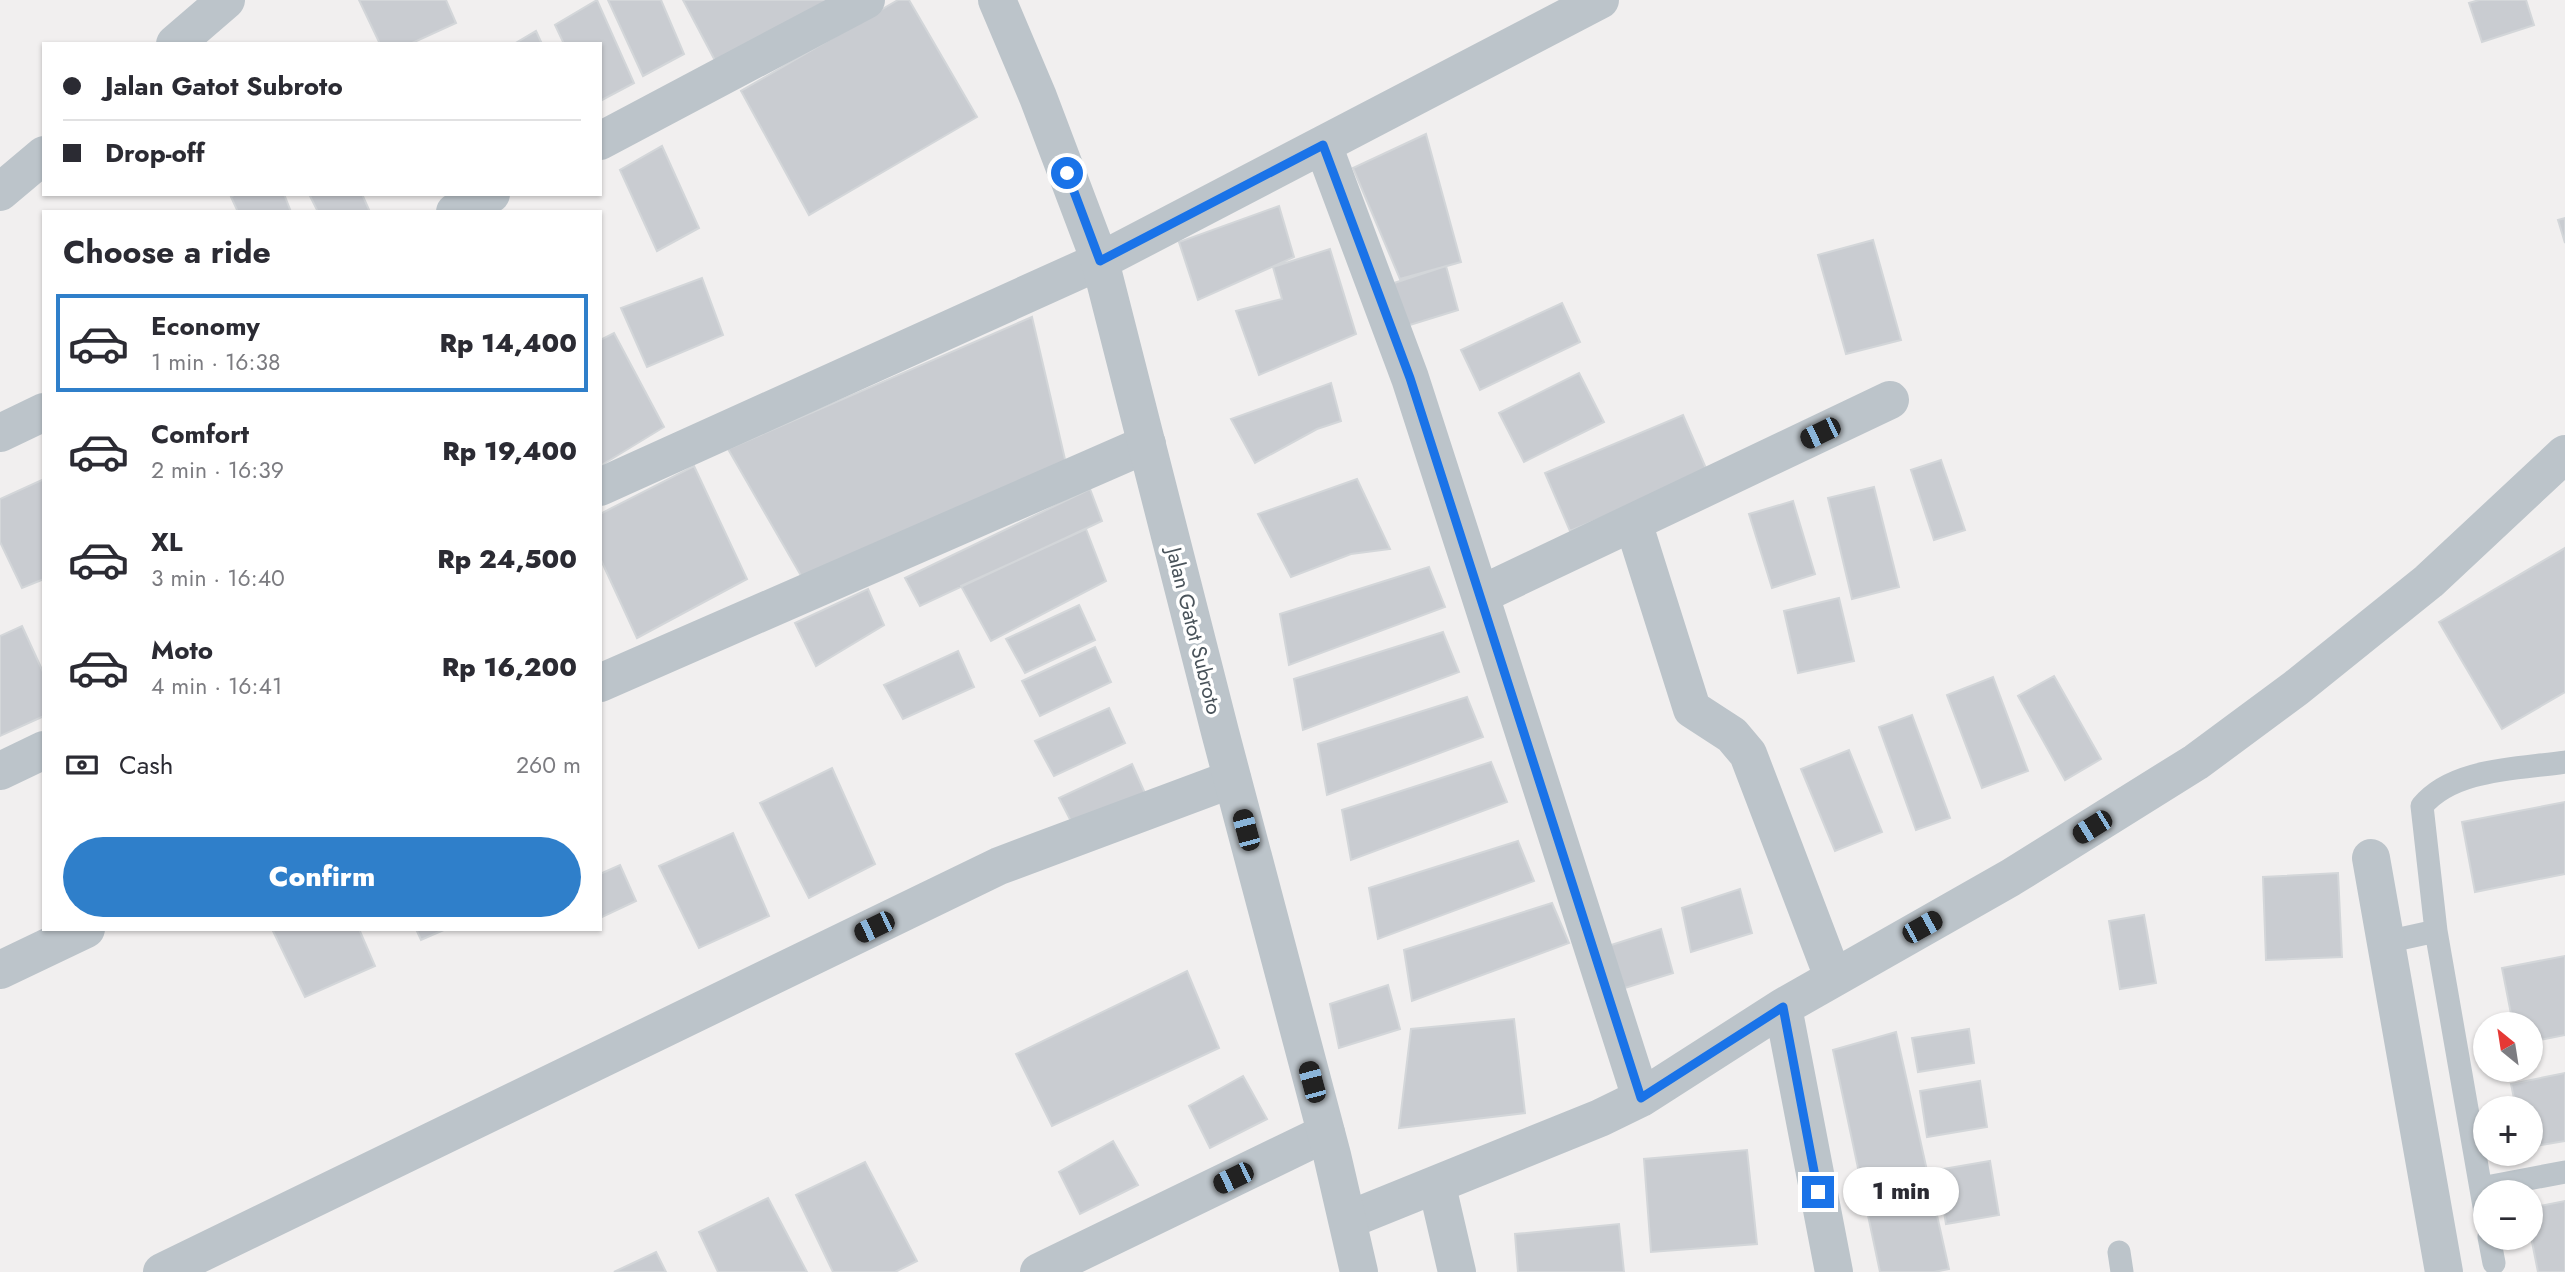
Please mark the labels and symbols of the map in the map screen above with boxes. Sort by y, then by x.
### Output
route start [1051,157,1083,189]
car [1797,414,1844,452]
street label: Jalan Gatot Subroto [1158,542,1229,718]
car [1231,807,1262,853]
car [2069,807,2116,847]
car [851,908,898,946]
car [1899,908,1946,946]
north arrow [2473,1012,2543,1082]
car [1297,1059,1328,1105]
car [1210,1159,1257,1197]
callout: 1 min [1842,1168,1958,1216]
route end [1802,1176,1834,1208]

